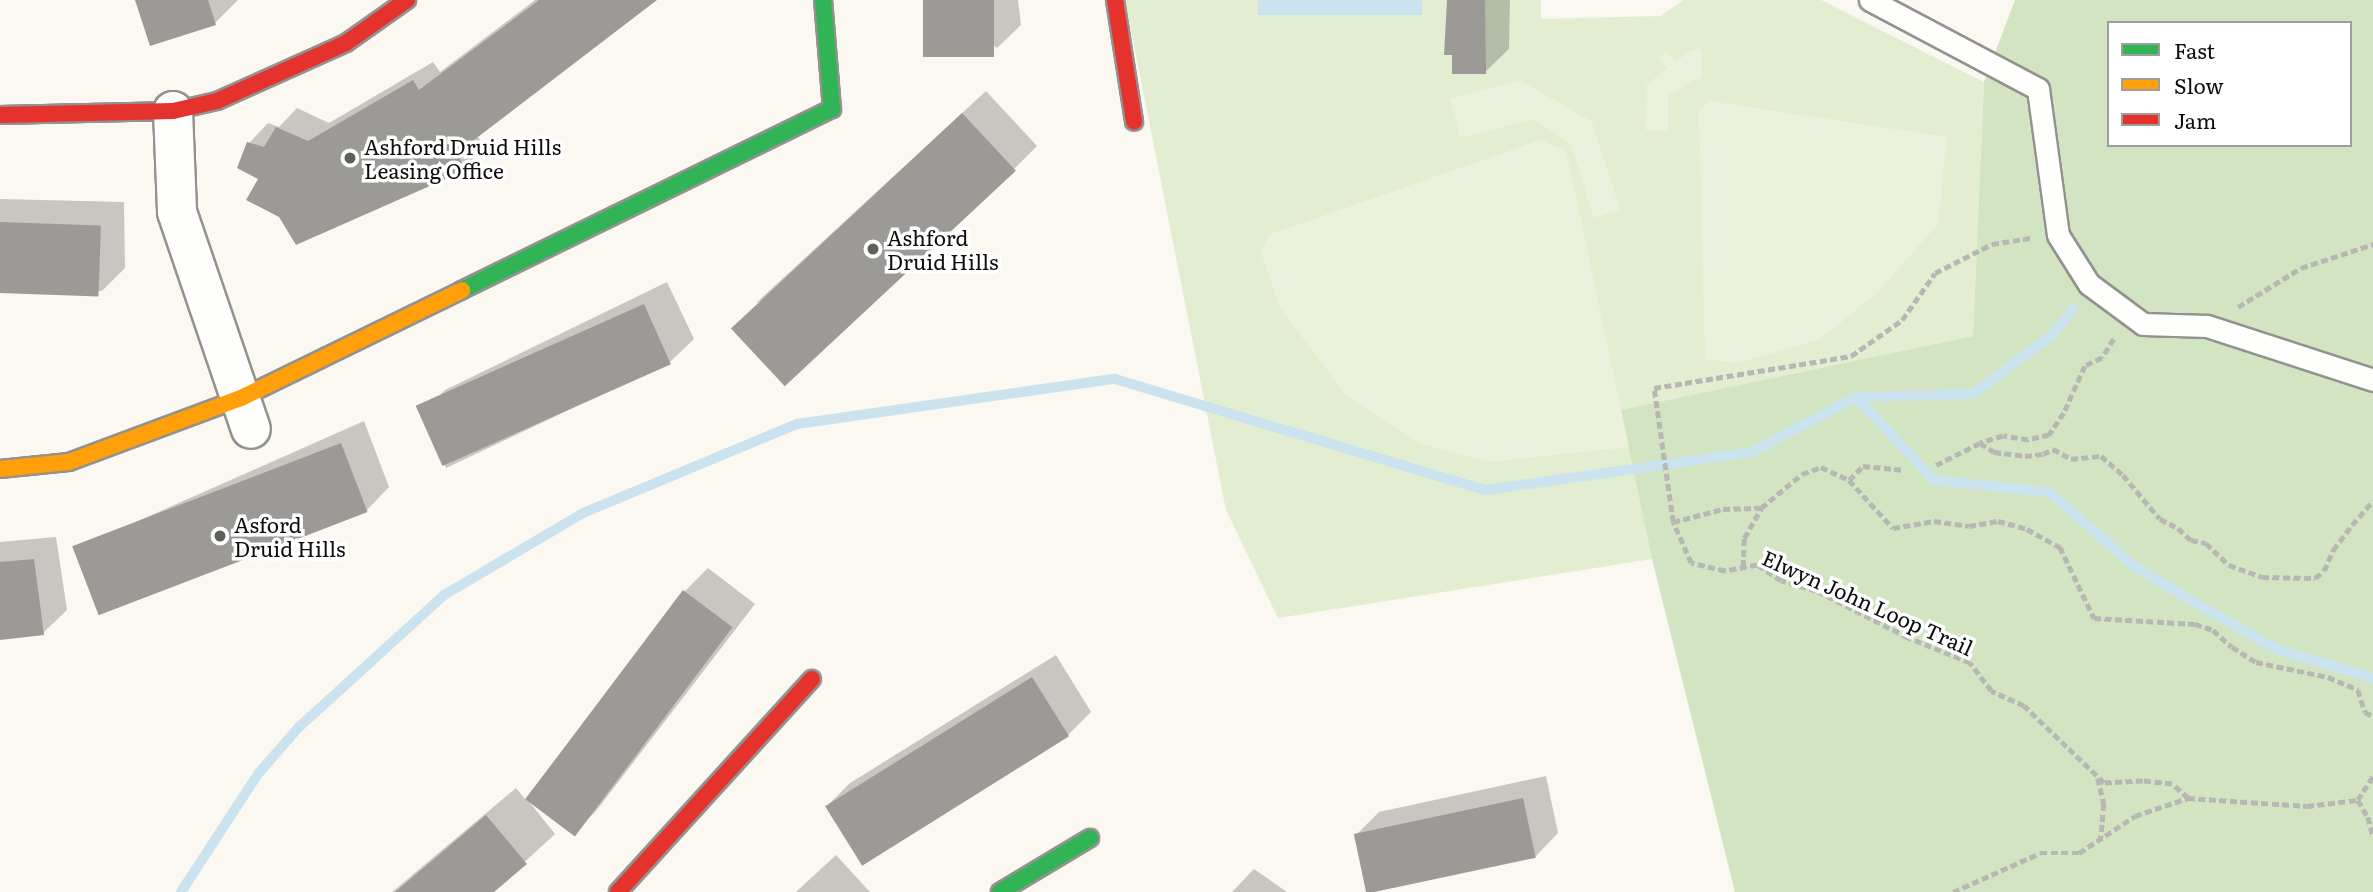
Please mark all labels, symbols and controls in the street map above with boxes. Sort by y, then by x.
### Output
legend [2107,21,2352,147]
text: Fast [2174,34,2215,65]
text: Slow [2174,69,2224,100]
text: Jam [2174,104,2216,135]
place label: Ashford Druid Hills Leasing Office [364,133,561,183]
marker: Ashford Druid Hills Leasing Office [342,150,358,166]
place label: Ashford Druid Hills [887,224,999,274]
marker: Ashford Druid Hills [865,241,881,257]
place label: Asford Druid Hills [234,511,346,561]
marker: Asford Druid Hills [212,528,228,544]
street label: Elwyn John Loop Trail [1759,544,1977,660]

